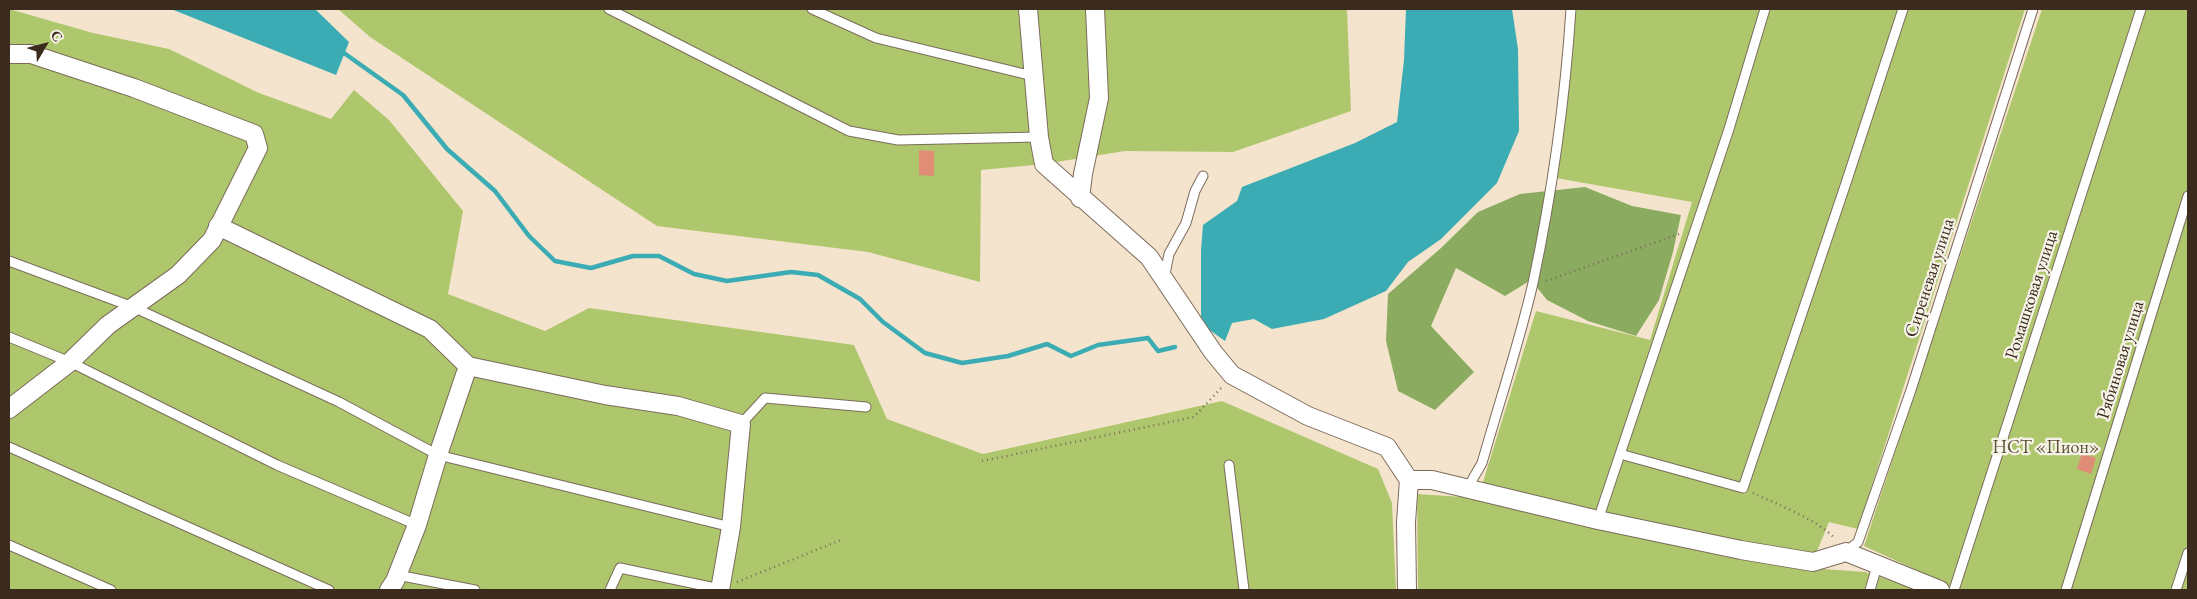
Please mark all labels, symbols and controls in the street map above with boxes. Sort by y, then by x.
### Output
north arrow [20,20,70,70]
text: С [47,27,67,45]
street label: Сиреневая улица [1901,216,1959,340]
street label: Ромашковая улица [2001,228,2063,362]
street label: Рябиновая улица [2093,298,2149,422]
park label: НСТ «Пион» [1992,437,2100,459]

